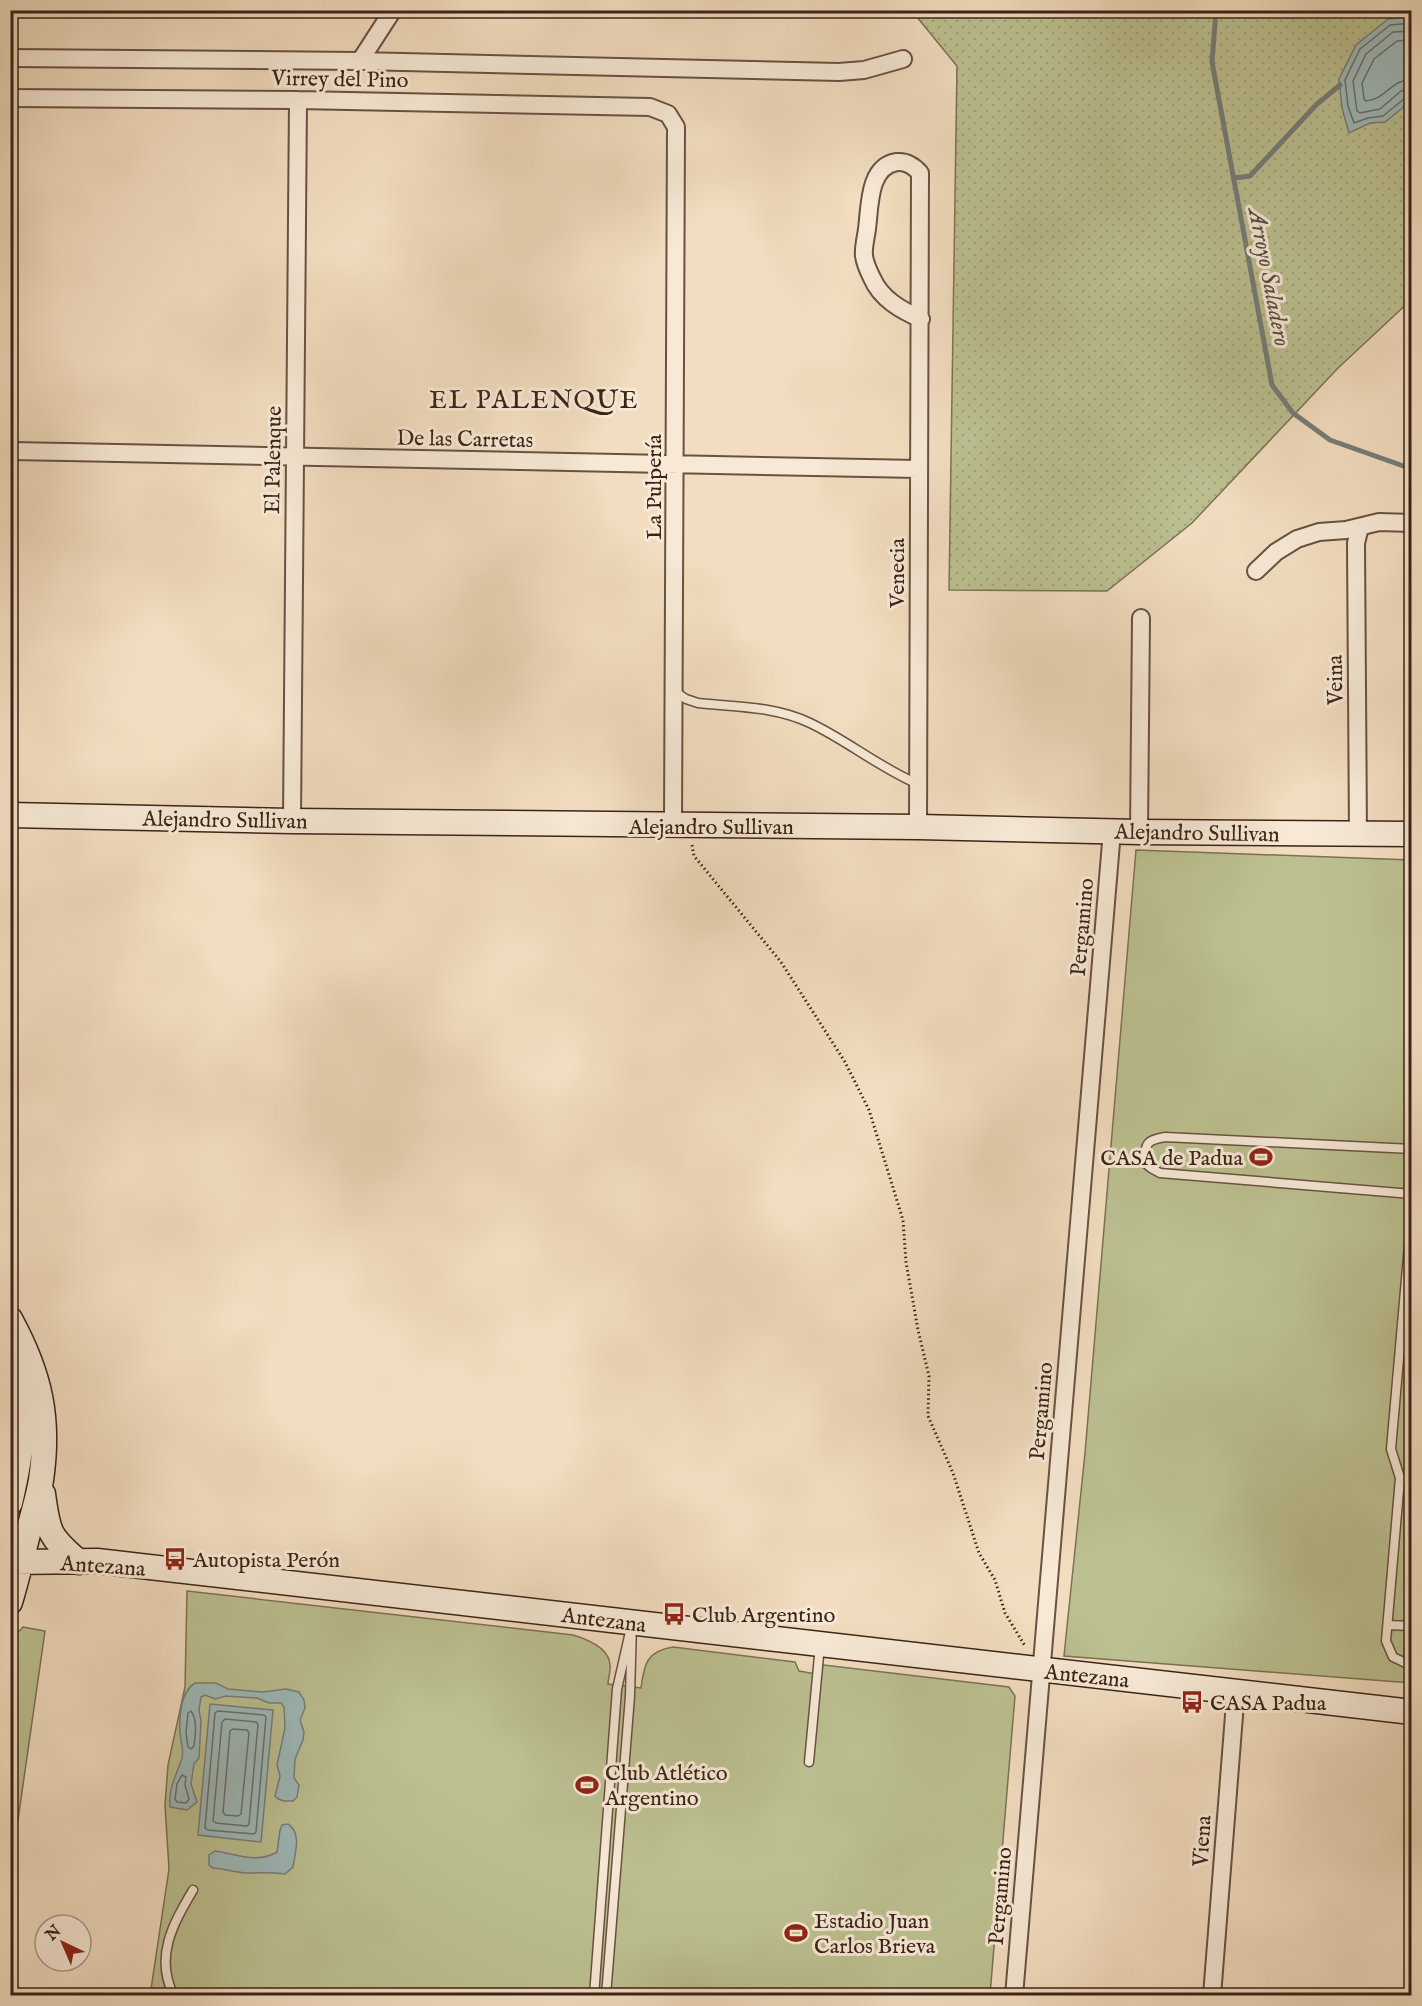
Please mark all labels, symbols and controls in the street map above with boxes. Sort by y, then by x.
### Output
street label: Virrey del Pino [270,65,409,95]
water label: Arroyo Saladero [1239,203,1297,349]
district label: EL PALENQUE [429,384,639,417]
street label: El Palenque [259,406,289,514]
street label: De las Carretas [396,425,534,455]
street label: La Pulpería [641,434,669,540]
street label: Venecia [884,538,912,609]
street label: Veina [1322,654,1350,706]
street label: Alejandro Sullivan [141,806,308,836]
street label: Alejandro Sullivan [627,814,794,842]
street label: Alejandro Sullivan [1113,819,1280,849]
street label: Pergamino [1065,877,1101,977]
sports icon: CASA de Padua [1248,1144,1274,1170]
place label: CASA de Padua [1100,1145,1243,1173]
street label: Pergamino [1024,1361,1060,1461]
bus stop icon: Autopista Perón [162,1546,188,1572]
place label: Autopista Perón [192,1547,340,1575]
street label: Antezana [58,1550,147,1584]
bus stop icon: Club Argentino [661,1601,687,1627]
street label: Antezana [559,1602,648,1640]
place label: Club Argentino [692,1602,835,1630]
street label: Antezana [1042,1659,1131,1695]
bus stop icon: CASA Padua [1179,1689,1205,1715]
place label: CASA Padua [1210,1690,1327,1718]
place label: Club Atlético Argentino [604,1760,728,1813]
sports icon: Club Atlético Argentino [574,1772,600,1798]
street label: Viena [1187,1814,1219,1869]
street label: Pergamino [983,1846,1019,1946]
place label: Estadio Juan Carlos Brieva [814,1908,936,1961]
north arrow [33,1913,93,1973]
sports icon: Estadio Juan Carlos Brieva [783,1920,809,1946]
text: N [41,1922,66,1946]

